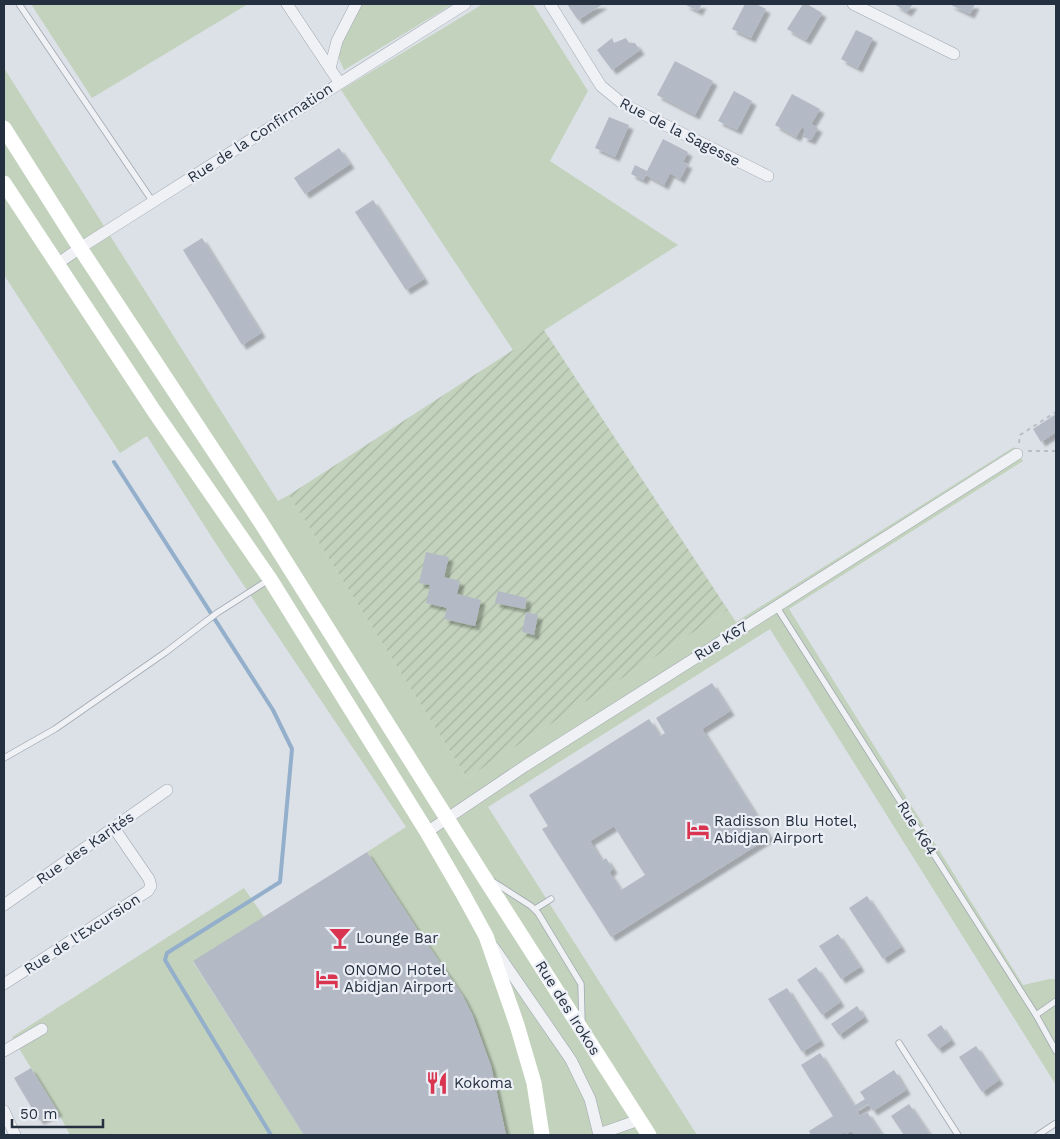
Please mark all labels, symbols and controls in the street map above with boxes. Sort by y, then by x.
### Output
street label: Rue de la Confirmation [184,79,336,187]
street label: Rue de la Sagesse [617,94,743,170]
street label: Rue K67 [691,617,751,665]
street label: Rue K64 [893,797,941,859]
street label: Rue des Karités [33,808,137,888]
place label: Radisson Blu Hotel, Abidjan Airport [714,812,857,847]
hotel icon: Radisson Blu Hotel, Abidjan Airport [685,817,711,843]
street label: Rue de l'Excursion [21,890,143,978]
bar icon: Lounge Bar [327,925,353,951]
place label: Lounge Bar [356,929,438,947]
street label: Rue des Irokos [532,957,604,1059]
place label: ONOMO Hotel Abidjan Airport [344,961,454,996]
hotel icon: ONOMO Hotel Abidjan Airport [314,966,340,992]
restaurant icon: Kokoma [424,1070,450,1096]
place label: Kokoma [454,1074,513,1092]
scale bar [12,1096,104,1128]
text: 50 m [20,1105,57,1123]

